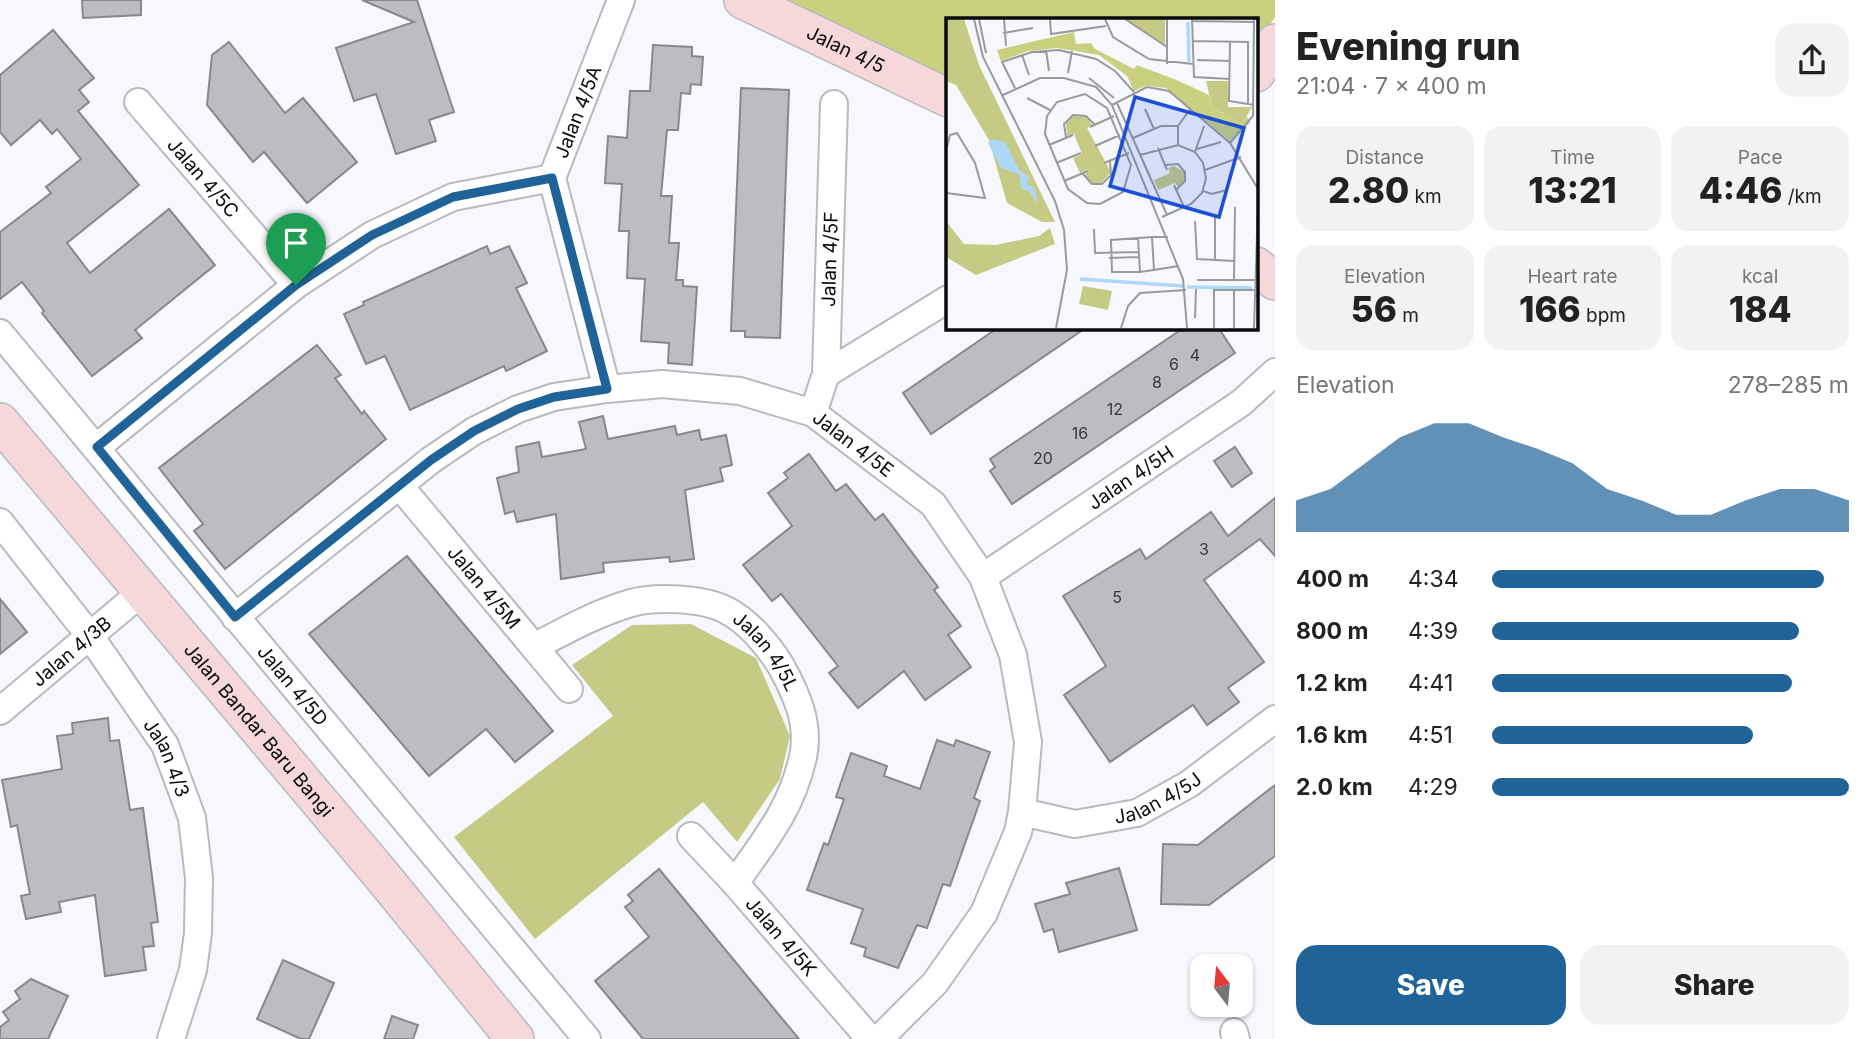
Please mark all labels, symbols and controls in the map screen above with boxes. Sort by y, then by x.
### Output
inset map [946,18,1258,329]
street label: Jalan 4/5 [803,21,889,78]
text: Evening run [1296,23,1521,69]
button: share [1775,23,1849,97]
street label: Jalan 4/5A [549,62,606,161]
text: 21:04 · 7 × 400 m [1296,72,1487,100]
street label: Jalan 4/5C [163,133,244,222]
text: Distance [1346,146,1424,169]
text: Time [1550,146,1595,169]
text: Pace [1738,146,1783,169]
text: 2.80 [1328,169,1409,211]
text: 13:21 [1528,169,1617,211]
text: 4:46 [1699,169,1782,211]
text: km [1409,185,1442,208]
text: /km [1782,185,1822,208]
street label: Jalan 4/5F [816,211,842,307]
pin [266,213,326,285]
icon: arrive [277,224,315,262]
text: Elevation [1344,265,1426,288]
text: Heart rate [1527,265,1617,288]
text: kcal [1742,265,1778,288]
text: 56 [1351,288,1397,330]
text: 166 [1519,288,1581,330]
text: 184 [1729,288,1792,330]
text: m [1397,304,1419,327]
text: bpm [1581,304,1626,327]
house number: 4 [1190,345,1200,365]
house number: 6 [1169,354,1179,374]
text: Elevation [1296,371,1395,399]
text: 278–285 m [1728,371,1849,399]
house number: 8 [1152,372,1162,392]
house number: 12 [1107,399,1123,419]
street label: Jalan 4/5E [808,405,898,482]
house number: 16 [1072,423,1088,443]
street label: Jalan 4/5H [1083,440,1178,514]
house number: 20 [1033,448,1053,468]
house number: 3 [1199,539,1209,559]
street label: Jalan 4/5M [443,541,525,633]
text: 400 m [1296,565,1369,593]
text: 4:34 [1408,565,1459,593]
house number: 5 [1112,587,1122,607]
street label: Jalan 4/5L [729,606,803,695]
street label: Jalan 4/3B [27,611,116,691]
text: 800 m [1296,617,1368,645]
text: 4:39 [1408,617,1458,645]
street label: Jalan Bandar Baru Bangi [179,638,339,821]
street label: Jalan 4/5D [253,640,333,730]
text: 1.2 km [1296,669,1368,697]
text: 4:41 [1408,669,1453,697]
street label: Jalan 4/3 [139,714,195,800]
text: 1.6 km [1296,721,1368,749]
text: 4:51 [1408,721,1453,749]
street label: Jalan 4/5J [1113,767,1206,828]
text: 2.0 km [1296,773,1373,801]
text: 4:29 [1408,773,1458,801]
street label: Jalan 4/5K [741,892,822,981]
button: Save [1296,945,1566,1025]
button: Share [1580,945,1849,1025]
north arrow [1190,954,1253,1017]
map controls [1190,954,1253,1017]

